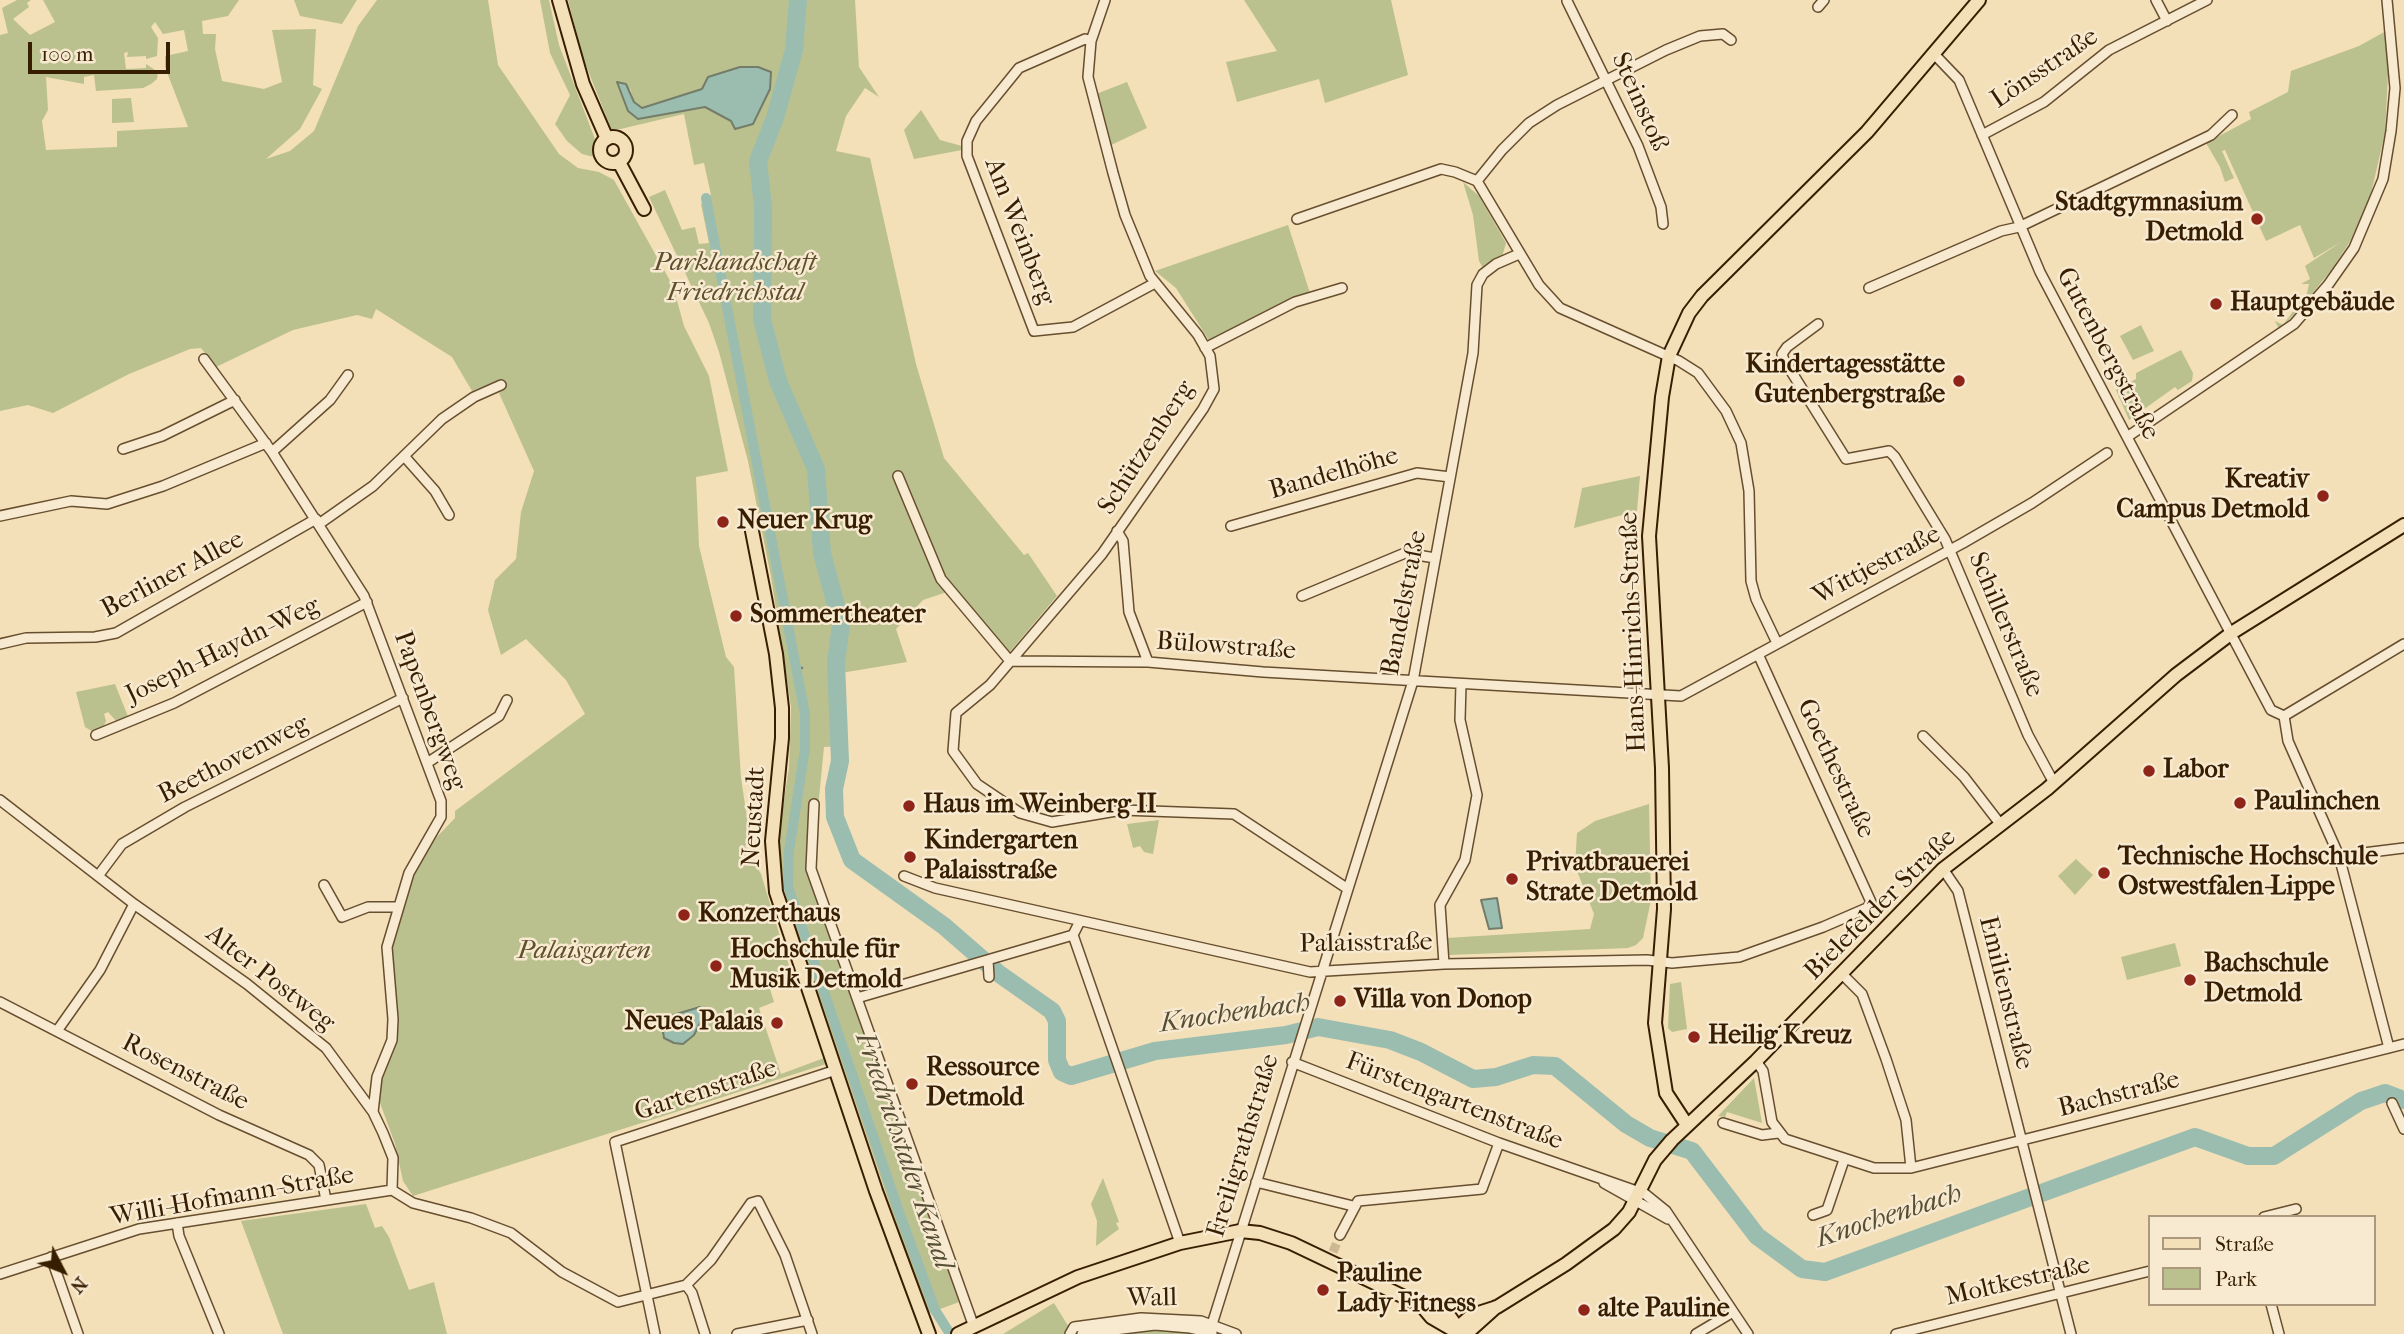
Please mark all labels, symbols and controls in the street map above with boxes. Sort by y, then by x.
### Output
street label: Lönsstraße [1985,22,2105,116]
scale bar [32,28,173,72]
text: 100 m [41,42,94,66]
street label: Steinstoß [1604,48,1674,156]
street label: Am Weinberg [977,154,1061,310]
place label: Stadtgymnasium Detmold [2055,188,2243,249]
marker: Stadtgymnasium Detmold [2249,211,2265,227]
park label: Parklandschaft Friedrichstal [653,248,817,310]
street label: Gutenbergstraße [2049,263,2165,445]
place label: Hauptgebäude [2230,288,2395,320]
marker: Hauptgebäude [2208,296,2224,312]
place label: Kindertagesstätte Gutenbergstraße [1745,350,1945,412]
marker: Kindertagesstätte Gutenbergstraße [1951,373,1967,389]
street label: Schützenberg [1092,375,1202,521]
street label: Bandelhöhe [1266,441,1402,507]
place label: Kreativ Campus Detmold [2116,465,2309,526]
marker: Kreativ Campus Detmold [2315,488,2331,504]
place label: Neuer Krug [737,506,872,538]
street label: Hans-Hinrichs-Straße [1614,511,1654,753]
marker: Neuer Krug [715,514,731,530]
street label: Wittjestraße [1808,519,1946,613]
street label: Berliner Allee [96,524,250,626]
street label: Bandelstraße [1376,528,1434,678]
street label: Schillerstraße [1961,548,2049,702]
street label: Joseph-Haydn-Weg [121,591,325,711]
place label: Sommertheater [750,600,926,632]
marker: Sommertheater [728,608,744,624]
street label: Papenbergweg [386,627,472,795]
street label: Bülowstraße [1155,627,1297,667]
street label: Goethestraße [1789,694,1881,844]
street label: Beethovenweg [154,709,314,811]
place label: Labor [2163,755,2228,787]
marker: Labor [2141,763,2157,779]
street label: Neustadt [737,766,773,868]
place label: Paulinchen [2254,787,2380,819]
place label: Haus im Weinberg II [923,790,1157,822]
marker: Paulinchen [2232,795,2248,811]
marker: Haus im Weinberg II [901,798,917,814]
street label: Bielefelder Straße [1799,823,1963,987]
place label: Kindergarten Palaisstraße [924,826,1078,888]
place label: Technische Hochschule Ostwestfalen-Lippe [2118,842,2378,903]
place label: Privatbrauerei Strate Detmold [1526,848,1697,910]
marker: Kindergarten Palaisstraße [902,849,918,865]
marker: Technische Hochschule Ostwestfalen-Lippe [2096,865,2112,881]
marker: Privatbrauerei Strate Detmold [1504,871,1520,887]
place label: Konzerthaus [698,899,840,931]
marker: Konzerthaus [676,907,692,923]
street label: Emilienstraße [1971,913,2039,1073]
street label: Alter Postweg [199,919,341,1039]
street label: Palaisstraße [1299,927,1433,961]
place label: Hochschule für Musik Detmold [730,935,902,996]
park label: Palaisgarten [517,936,651,968]
place label: Bachschule Detmold [2204,949,2329,1010]
marker: Hochschule für Musik Detmold [708,958,724,974]
marker: Bachschule Detmold [2182,972,2198,988]
place label: Villa von Donop [1354,985,1532,1017]
water label: Knochenbach [1158,987,1312,1041]
marker: Villa von Donop [1332,993,1348,1009]
place label: Neues Palais [624,1007,763,1039]
marker: Neues Palais [769,1015,785,1031]
place label: Heilig Kreuz [1708,1021,1852,1053]
street label: Rosenstraße [116,1028,254,1118]
water label: Friedrichstaler Kanal [847,1028,959,1274]
marker: Heilig Kreuz [1686,1029,1702,1045]
street label: Fürstengartenstraße [1341,1046,1567,1158]
street label: Freiligrathstraße [1201,1050,1287,1242]
street label: Gartenstraße [631,1053,781,1129]
place label: Ressource Detmold [926,1053,1040,1114]
street label: Bachstraße [2055,1065,2183,1125]
marker: Ressource Detmold [904,1076,920,1092]
street label: Willi-Hofmann-Straße [108,1160,356,1234]
water label: Knochenbach [1812,1178,1966,1256]
legend [2148,1215,2376,1306]
text: Straße [2215,1232,2274,1256]
north arrow [28,1236,98,1306]
street label: Moltkestraße [1943,1250,2093,1314]
place label: Pauline Lady Fitness [1337,1259,1476,1320]
text: Park [2215,1267,2257,1291]
text: N [66,1272,92,1298]
marker: Pauline Lady Fitness [1315,1282,1331,1298]
street label: Wall [1127,1283,1177,1315]
place label: alte Pauline [1598,1294,1730,1326]
marker: alte Pauline [1576,1302,1592,1318]

